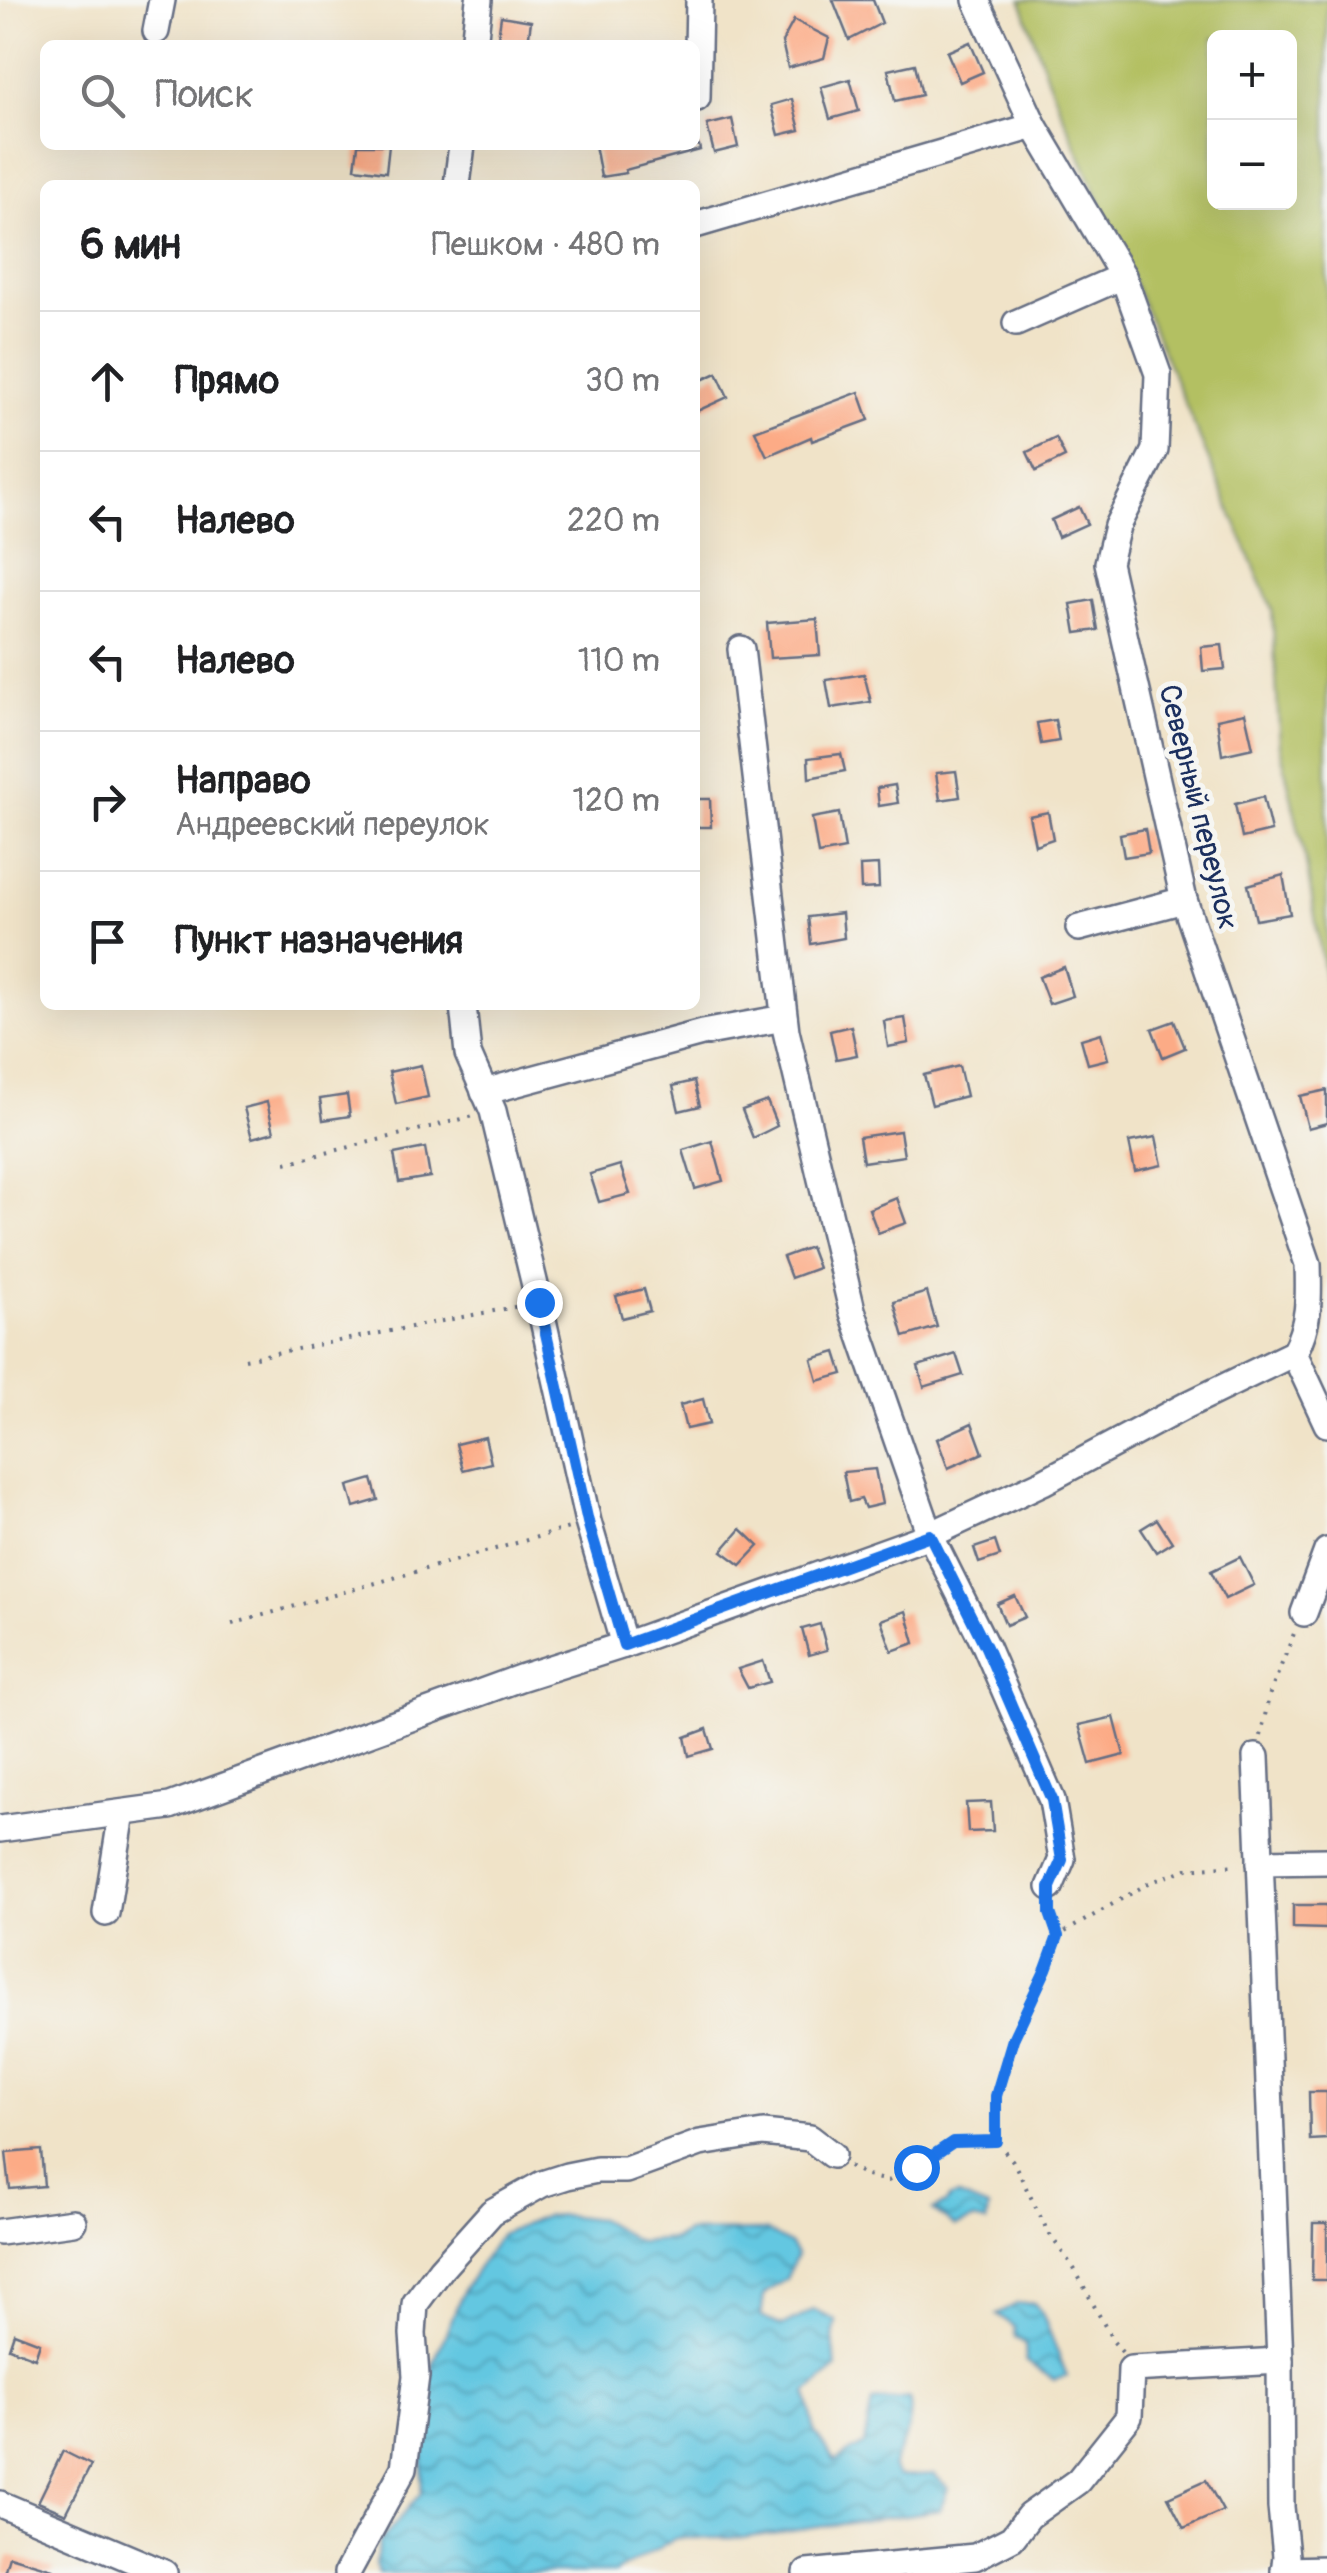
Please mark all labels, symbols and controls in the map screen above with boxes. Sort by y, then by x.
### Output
map controls [1207,30,1297,210]
button: + [1207,30,1297,120]
search box [40,40,700,150]
icon: search [75,68,130,123]
text: Поиск [155,71,254,119]
button: − [1207,120,1297,210]
text: 6 мин [80,219,181,271]
text: Пешком · 480 m [431,225,660,265]
icon: ahead [80,354,135,409]
text: Прямо [175,357,279,405]
text: 30 m [585,361,660,401]
icon: left [80,494,135,549]
text: Налево [175,497,295,545]
text: 220 m [567,501,660,541]
icon: left [80,634,135,689]
text: Налево [175,637,295,685]
text: 110 m [578,641,660,681]
street label: Северный переулок [1150,681,1247,934]
text: Направо [175,757,311,805]
icon: right [80,774,135,829]
text: 120 m [572,781,660,821]
text: Андреевский переулок [175,805,490,845]
icon: arrive [80,914,135,969]
text: Пункт назначения [175,917,463,965]
route end [517,1280,563,1326]
route start [894,2145,940,2191]

